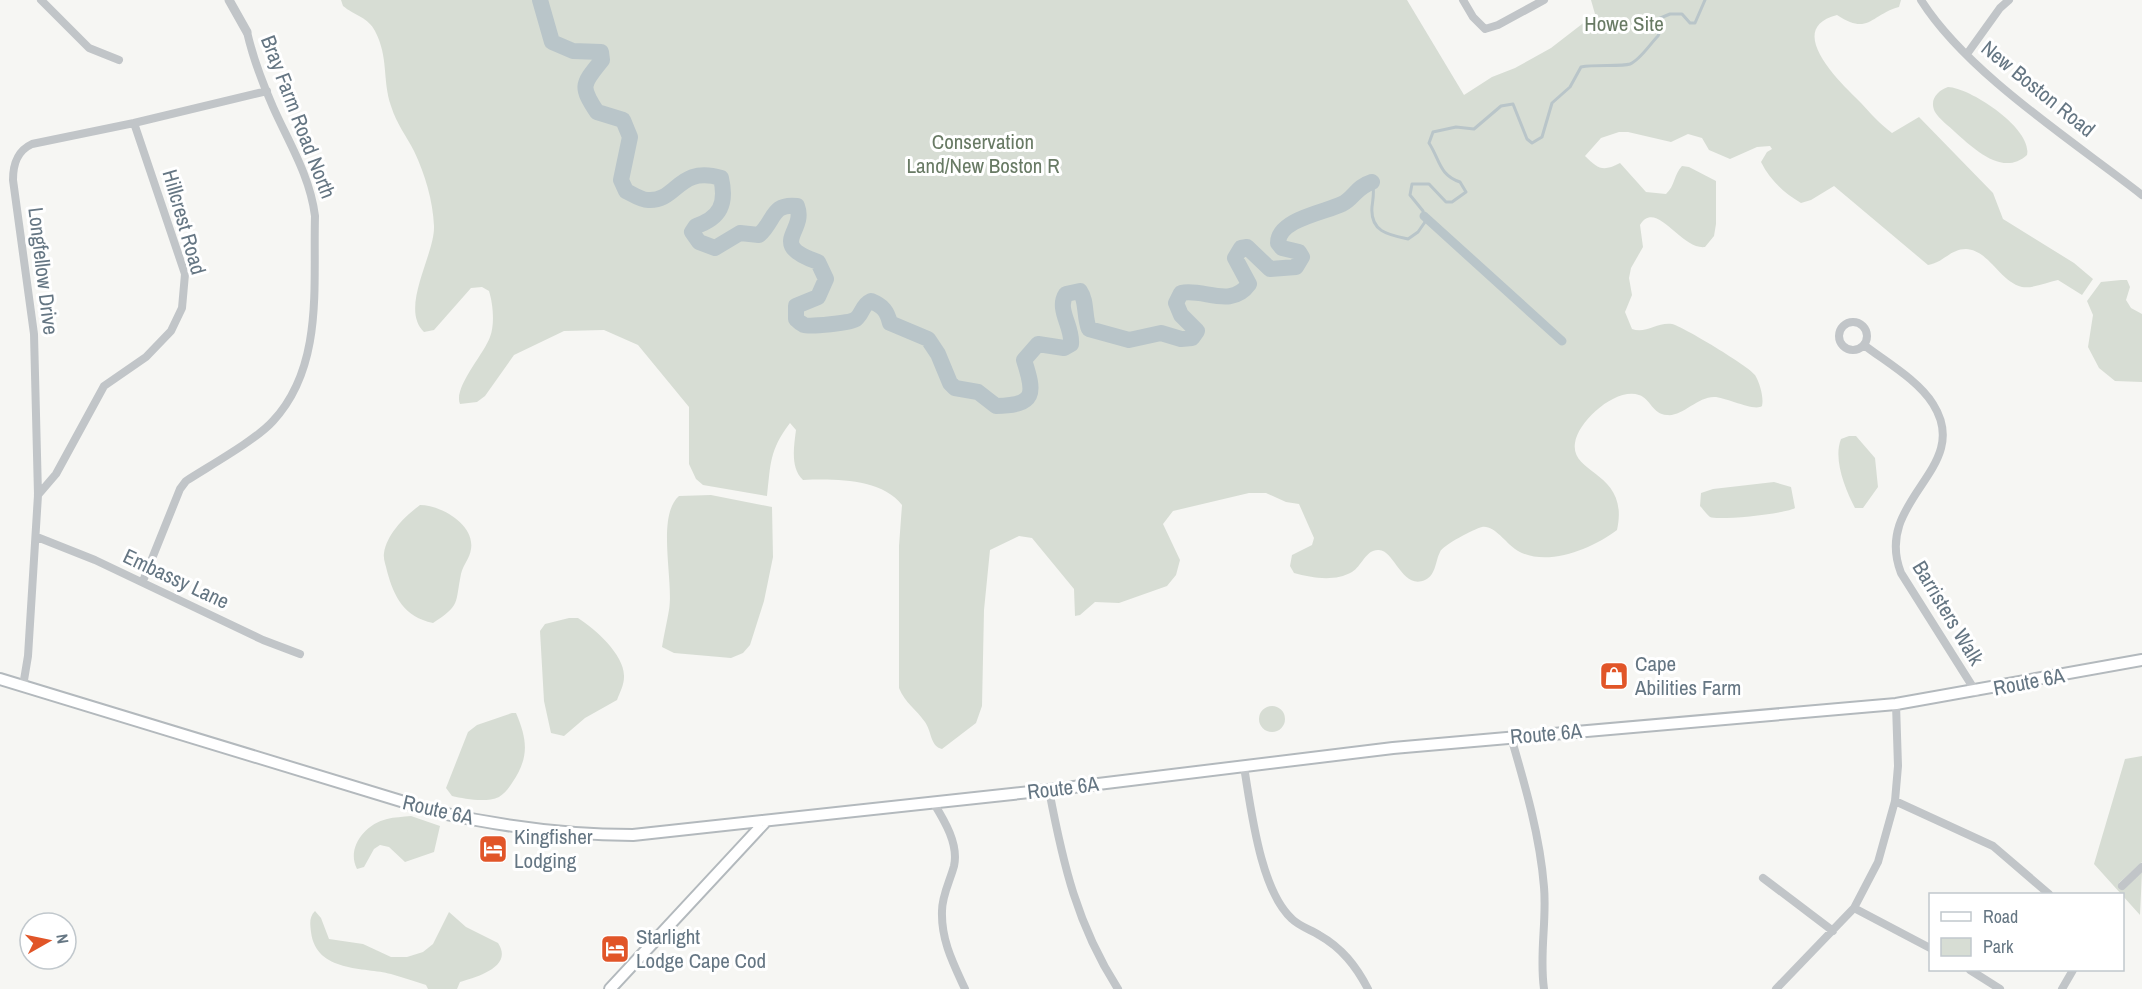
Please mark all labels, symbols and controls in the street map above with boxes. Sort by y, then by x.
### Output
park label: Howe Site [1584,9,1664,38]
street label: Bray Farm Road North [254,31,343,202]
street label: New Boston Road [1975,34,2101,144]
park label: Conservation Land/New Boston R [906,127,1060,180]
street label: Hillcrest Road [156,166,213,278]
street label: Longfellow Drive [21,206,66,336]
street label: Embassy Lane [118,541,234,616]
street label: Barristers Walk [1906,555,1991,671]
place label: Cape Abilities Farm [1634,649,1741,702]
shop icon: Cape Abilities Farm [1598,660,1630,692]
street label: Route 6A [1991,660,2067,703]
street label: Route 6A [1509,716,1583,751]
street label: Route 6A [1026,769,1101,806]
street label: Route 6A [400,787,477,832]
place label: Kingfisher Lodging [514,822,593,875]
hotel icon: Kingfisher Lodging [477,833,509,865]
legend [1929,893,2124,971]
text: Road [1983,904,2018,929]
north arrow [18,911,78,971]
place label: Starlight Lodge Cape Cod [636,922,766,975]
text: N [51,932,74,945]
hotel icon: Starlight Lodge Cape Cod [599,933,631,965]
text: Park [1983,934,2014,959]

